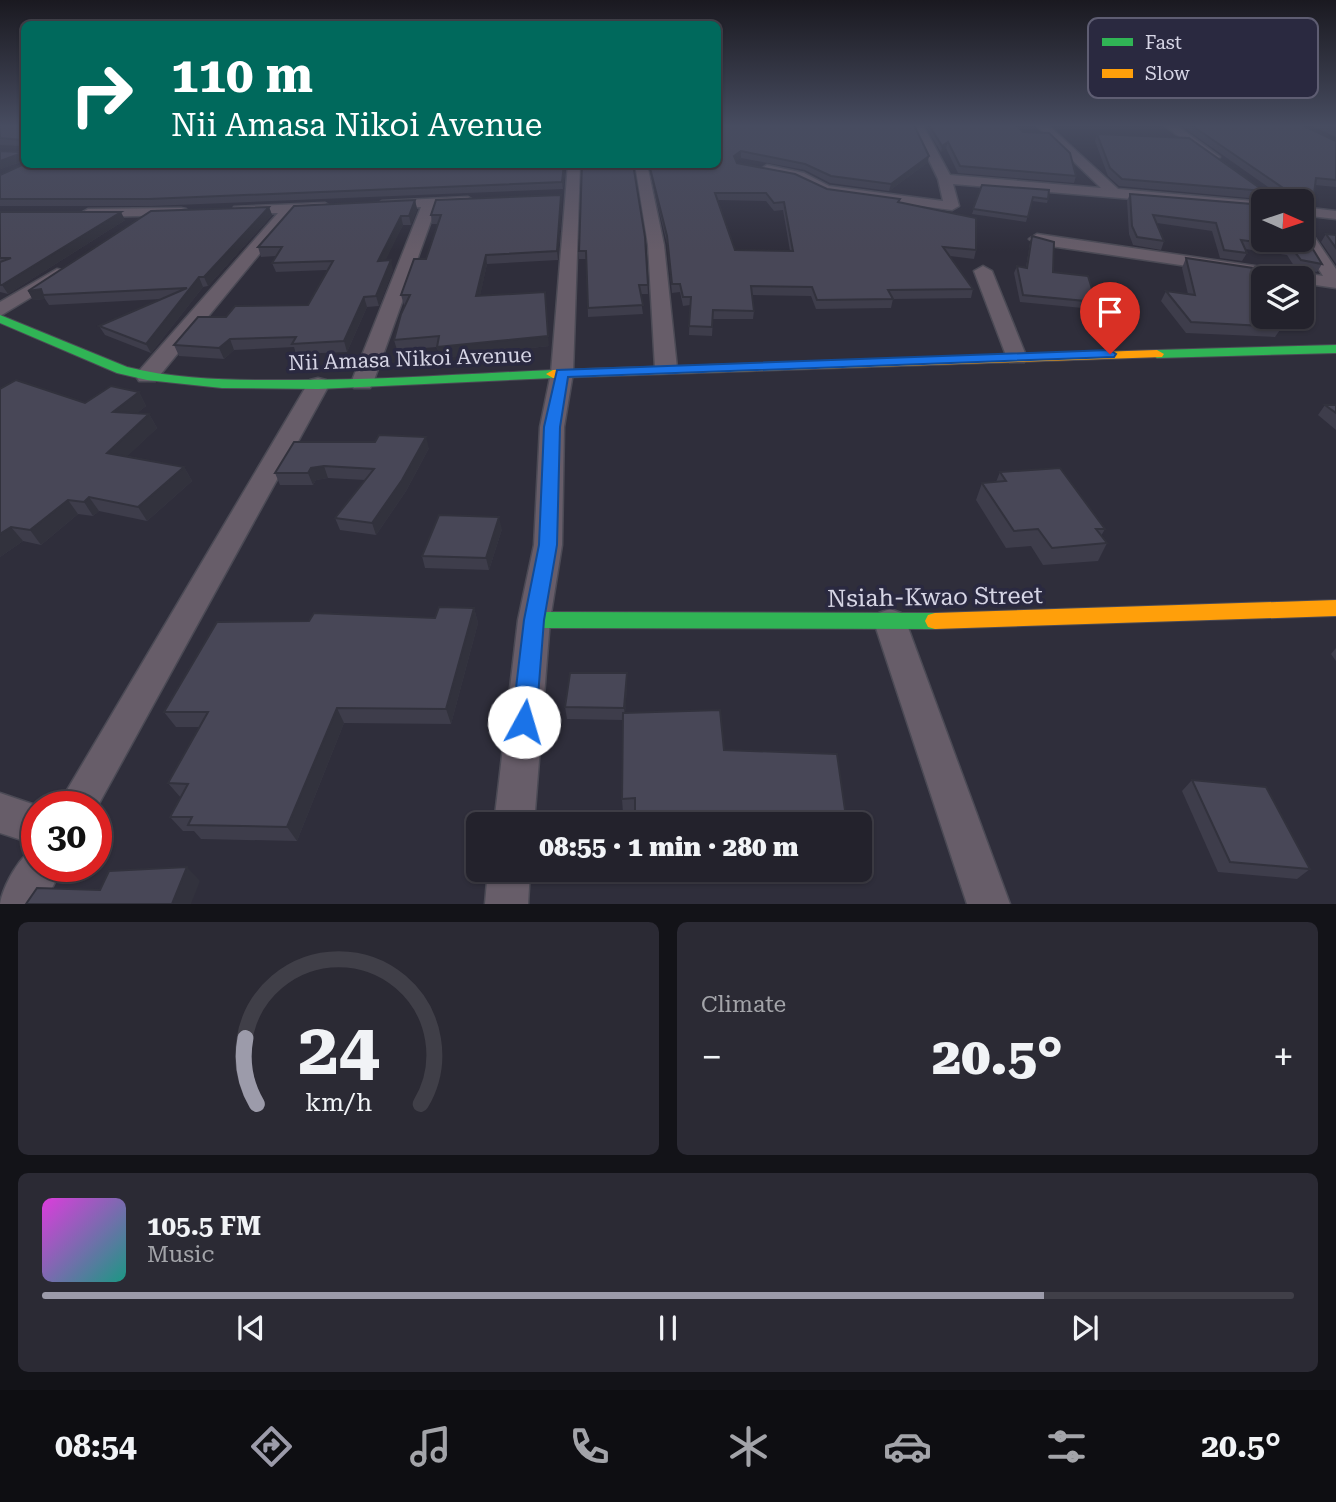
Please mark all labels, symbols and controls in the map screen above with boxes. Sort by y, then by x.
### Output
legend [1088,18,1318,98]
text: Fast [1145,31,1182,54]
text: 110 m [171,47,313,104]
icon: right [56,49,147,140]
text: Slow [1145,62,1190,85]
text: Nii Amasa Nikoi Avenue [171,106,542,144]
north arrow [1251,189,1314,252]
map controls [1251,189,1314,329]
button: layers [1251,266,1314,329]
pin [1080,282,1140,354]
icon: arrive [1091,293,1129,331]
street label: Nii Amasa Nikoi Avenue [288,343,532,375]
street label: Nsiah-Kwao Street [827,581,1043,613]
position arrow [487,685,561,759]
speed limit sign: 30 [21,791,112,882]
text: 08:55 · 1 min · 280 m [539,832,799,862]
text: Climate [701,991,786,1018]
text: 24 [298,1008,379,1093]
text: 20.5° [932,1026,1063,1087]
text: − [701,1035,722,1079]
text: + [1273,1035,1294,1079]
text: km/h [305,1088,372,1117]
text: 105.5 FM [147,1211,261,1241]
text: Music [147,1241,214,1268]
icon: previous [232,1309,270,1347]
icon: pause [649,1309,687,1347]
icon: next [1066,1309,1104,1347]
icon: directions [247,1422,296,1471]
icon: music [406,1422,455,1471]
icon: phone [565,1422,614,1471]
icon: climate [724,1422,773,1471]
icon: car [883,1422,932,1471]
icon: filters [1042,1422,1091,1471]
text: 08:54 [55,1427,137,1465]
text: 20.5° [1201,1427,1281,1465]

